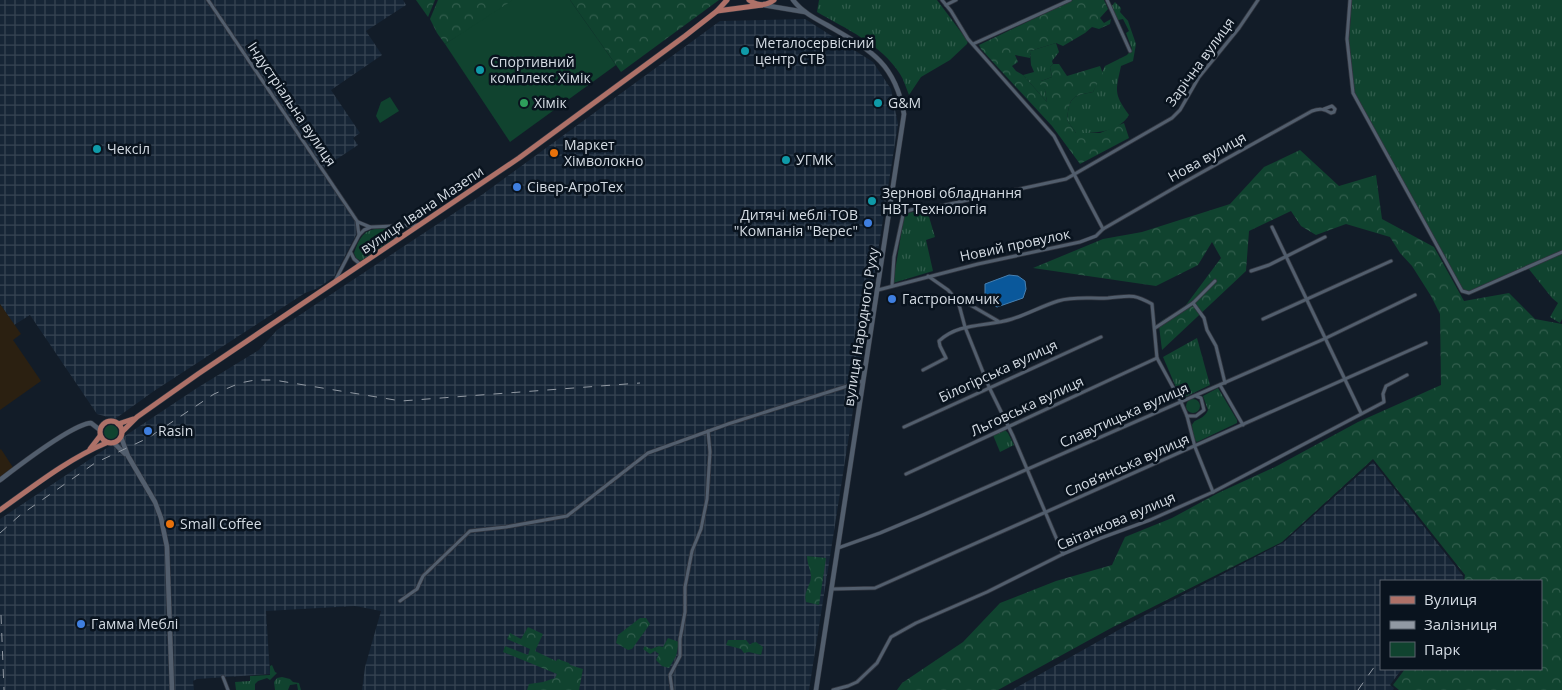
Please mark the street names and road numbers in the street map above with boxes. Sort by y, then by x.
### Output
street label: Зарічна вулиця [1161,14,1238,110]
street label: Індустріальна вулиця [244,38,341,170]
street label: Нова вулиця [1164,127,1249,186]
street label: вулиця Івана Мазепи [356,161,487,258]
street label: Новий провулок [958,223,1073,266]
street label: вулиця Народного Руху [839,245,883,408]
street label: Білогірська вулиця [935,335,1060,406]
street label: Льговська вулиця [967,371,1086,440]
street label: Славутицька вулиця [1056,378,1191,452]
street label: Словʼянська вулиця [1062,429,1192,501]
street label: Світанкова вулиця [1054,487,1178,554]

